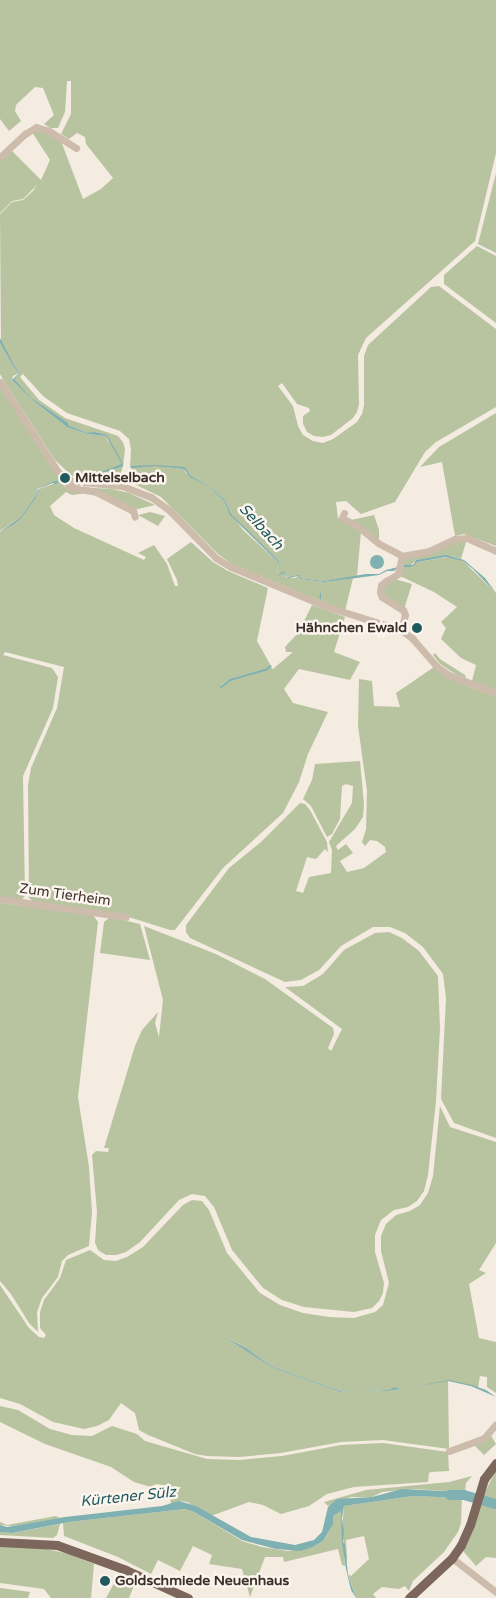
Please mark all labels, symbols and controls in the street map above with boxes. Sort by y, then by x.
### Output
place label: Mittelselbach [75,470,165,486]
marker: Mittelselbach [59,472,71,484]
water label: Selbach [235,500,287,554]
place label: Hähnchen Ewald [296,620,407,636]
marker: Hähnchen Ewald [411,622,423,634]
street label: Zum Tierheim [18,880,112,910]
water label: Kürtener Sülz [79,1483,177,1511]
place label: Goldschmiede Neuenhaus [115,1573,289,1589]
marker: Goldschmiede Neuenhaus [99,1575,111,1587]

